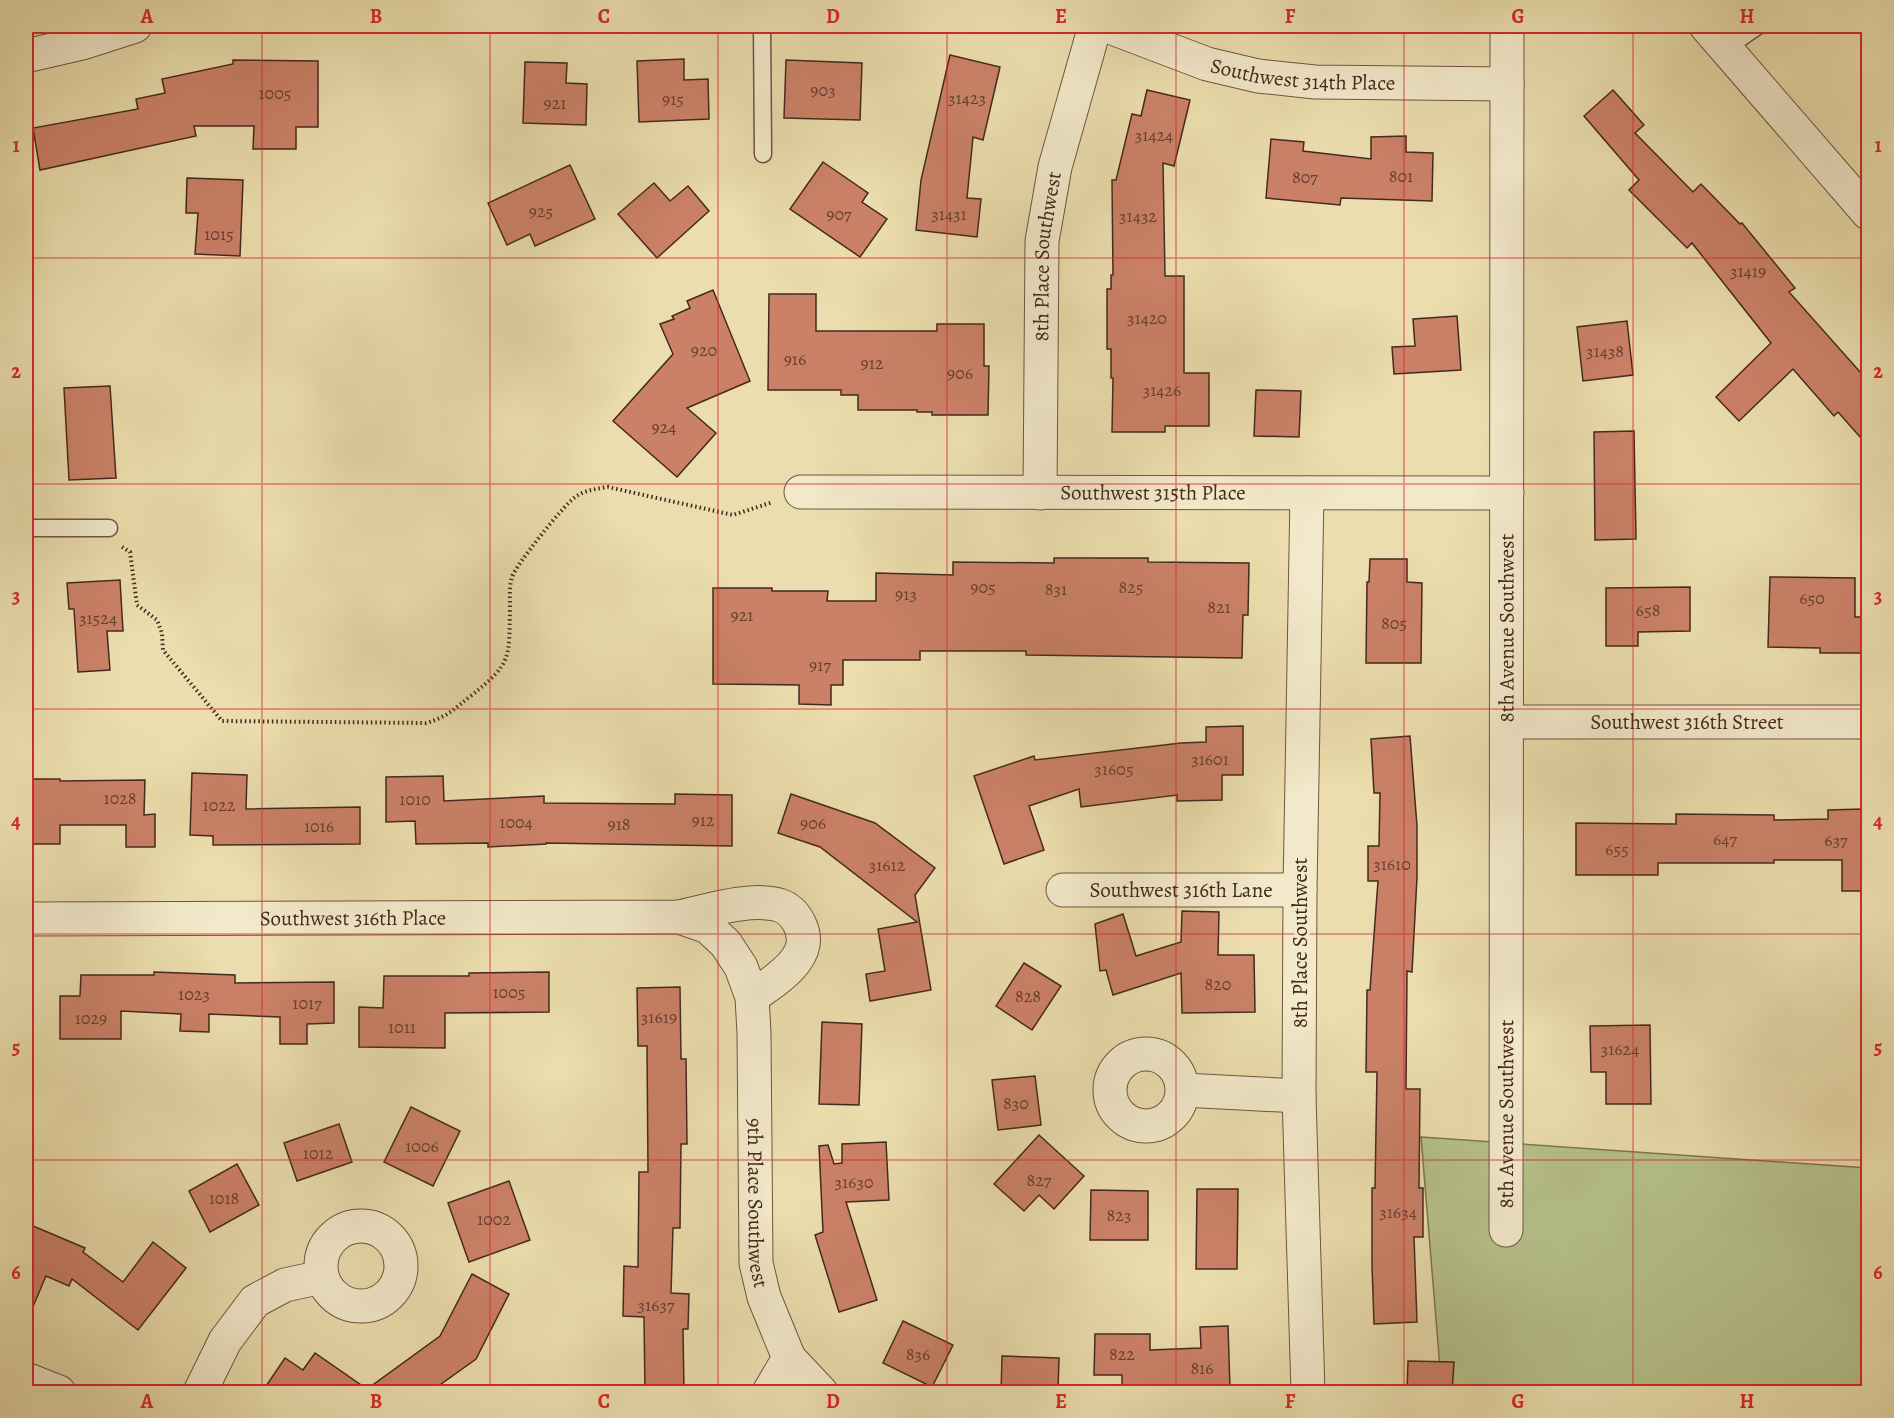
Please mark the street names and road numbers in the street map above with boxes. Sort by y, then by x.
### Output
street label: Southwest 314th Place [1208,51,1396,97]
street label: 8th Place Southwest [1027,169,1068,342]
street label: Southwest 315th Place [1060,478,1246,507]
street label: 8th Avenue Southwest [1492,533,1521,722]
street label: Southwest 316th Street [1590,708,1784,736]
street label: 8th Place Southwest [1286,858,1314,1028]
street label: Southwest 316th Lane [1089,876,1273,904]
street label: Southwest 316th Place [260,904,446,932]
street label: 8th Avenue Southwest [1492,1019,1520,1208]
street label: 9th Place Southwest [741,1118,775,1291]

